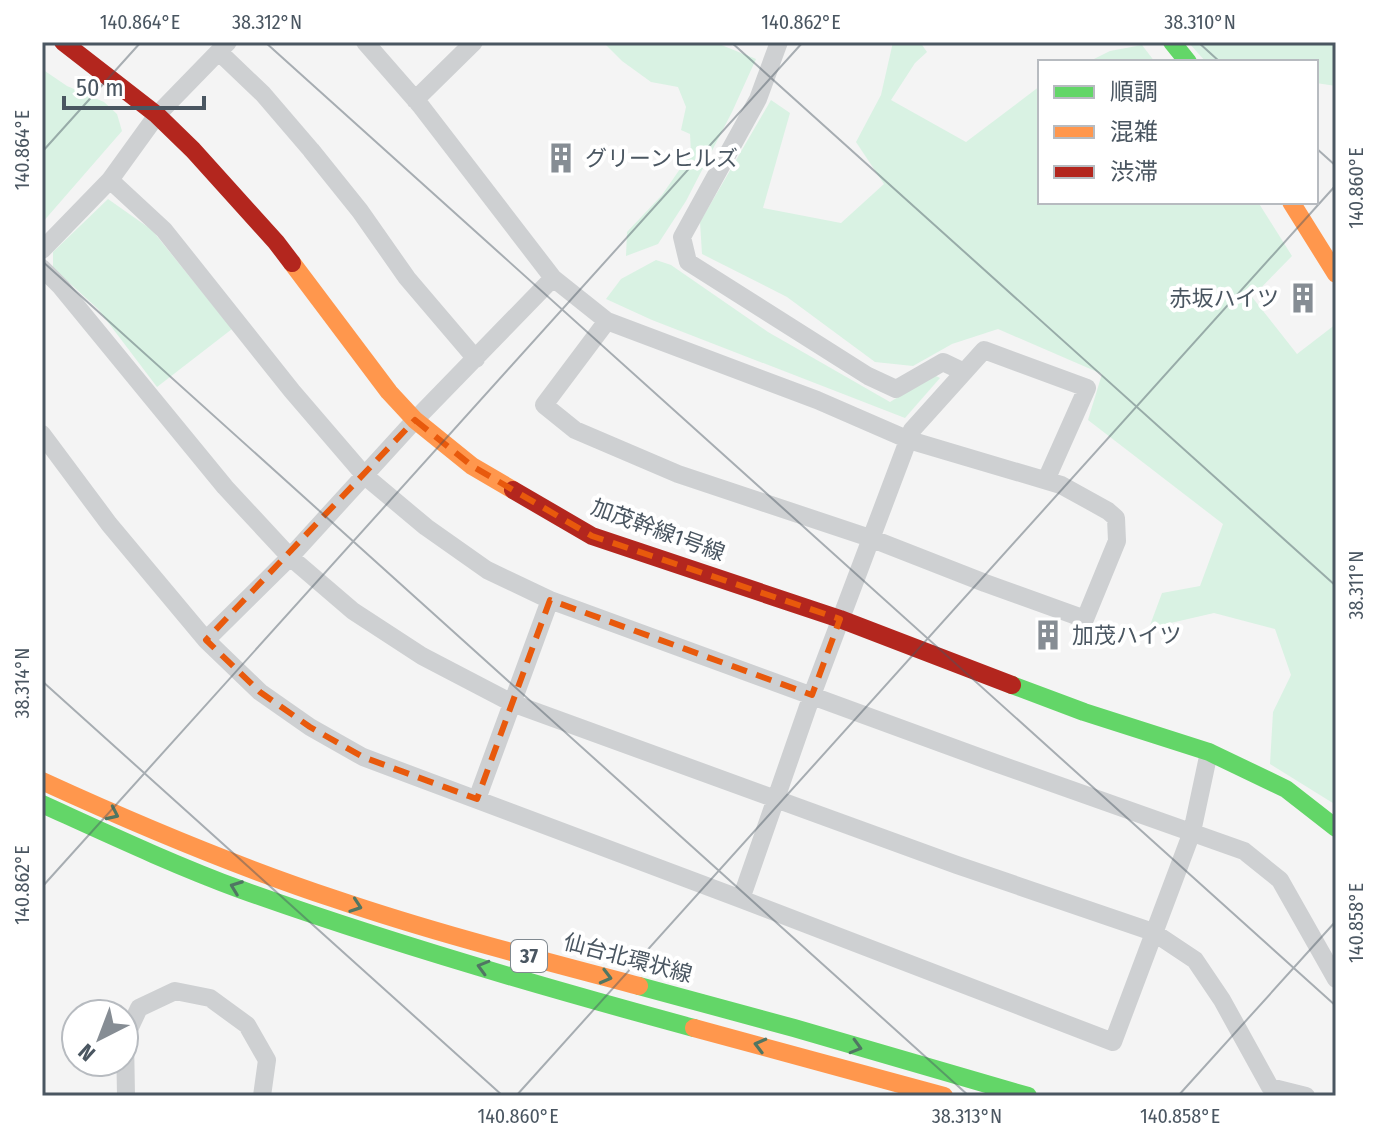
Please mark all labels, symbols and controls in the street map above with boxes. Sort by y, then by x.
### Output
text: 140.864°E [100,10,180,34]
text: 38.312°N [232,10,302,34]
text: 140.862°E [761,10,841,34]
text: 38.310°N [1164,10,1236,34]
scale bar [64,60,204,110]
legend [1038,60,1318,204]
text: 50 m [76,74,124,102]
text: 順調 [1110,78,1158,106]
text: 140.864°E [10,110,34,190]
text: 混雑 [1110,118,1158,146]
building icon: グリーンヒルズ [544,141,578,175]
place label: グリーンヒルズ [585,145,738,172]
text: 140.860°E [1344,147,1368,229]
text: 渋滞 [1110,158,1158,186]
building icon: 赤坂ハイツ [1286,281,1320,315]
place label: 赤坂ハイツ [1169,285,1279,312]
street label: 加茂幹線1号線 [587,493,729,567]
text: 38.311°N [1344,551,1368,619]
building icon: 加茂ハイツ [1031,618,1065,652]
place label: 加茂ハイツ [1072,622,1182,649]
text: 38.314°N [10,648,34,718]
one-way arrow [104,804,119,820]
text: 140.862°E [10,845,34,925]
one-way arrow [230,880,244,897]
text: 140.858°E [1344,883,1368,963]
one-way arrow [348,896,362,912]
street label: 仙台北環状線 [561,928,695,988]
road number: 37 [511,940,547,972]
one-way arrow [477,960,491,976]
one-way arrow [598,968,612,984]
north arrow [60,998,140,1078]
text: N [73,1038,101,1067]
one-way arrow [754,1038,768,1055]
one-way arrow [849,1038,863,1054]
text: 140.860°E [477,1104,559,1128]
text: 38.313°N [932,1104,1002,1128]
text: 140.858°E [1140,1104,1220,1128]

